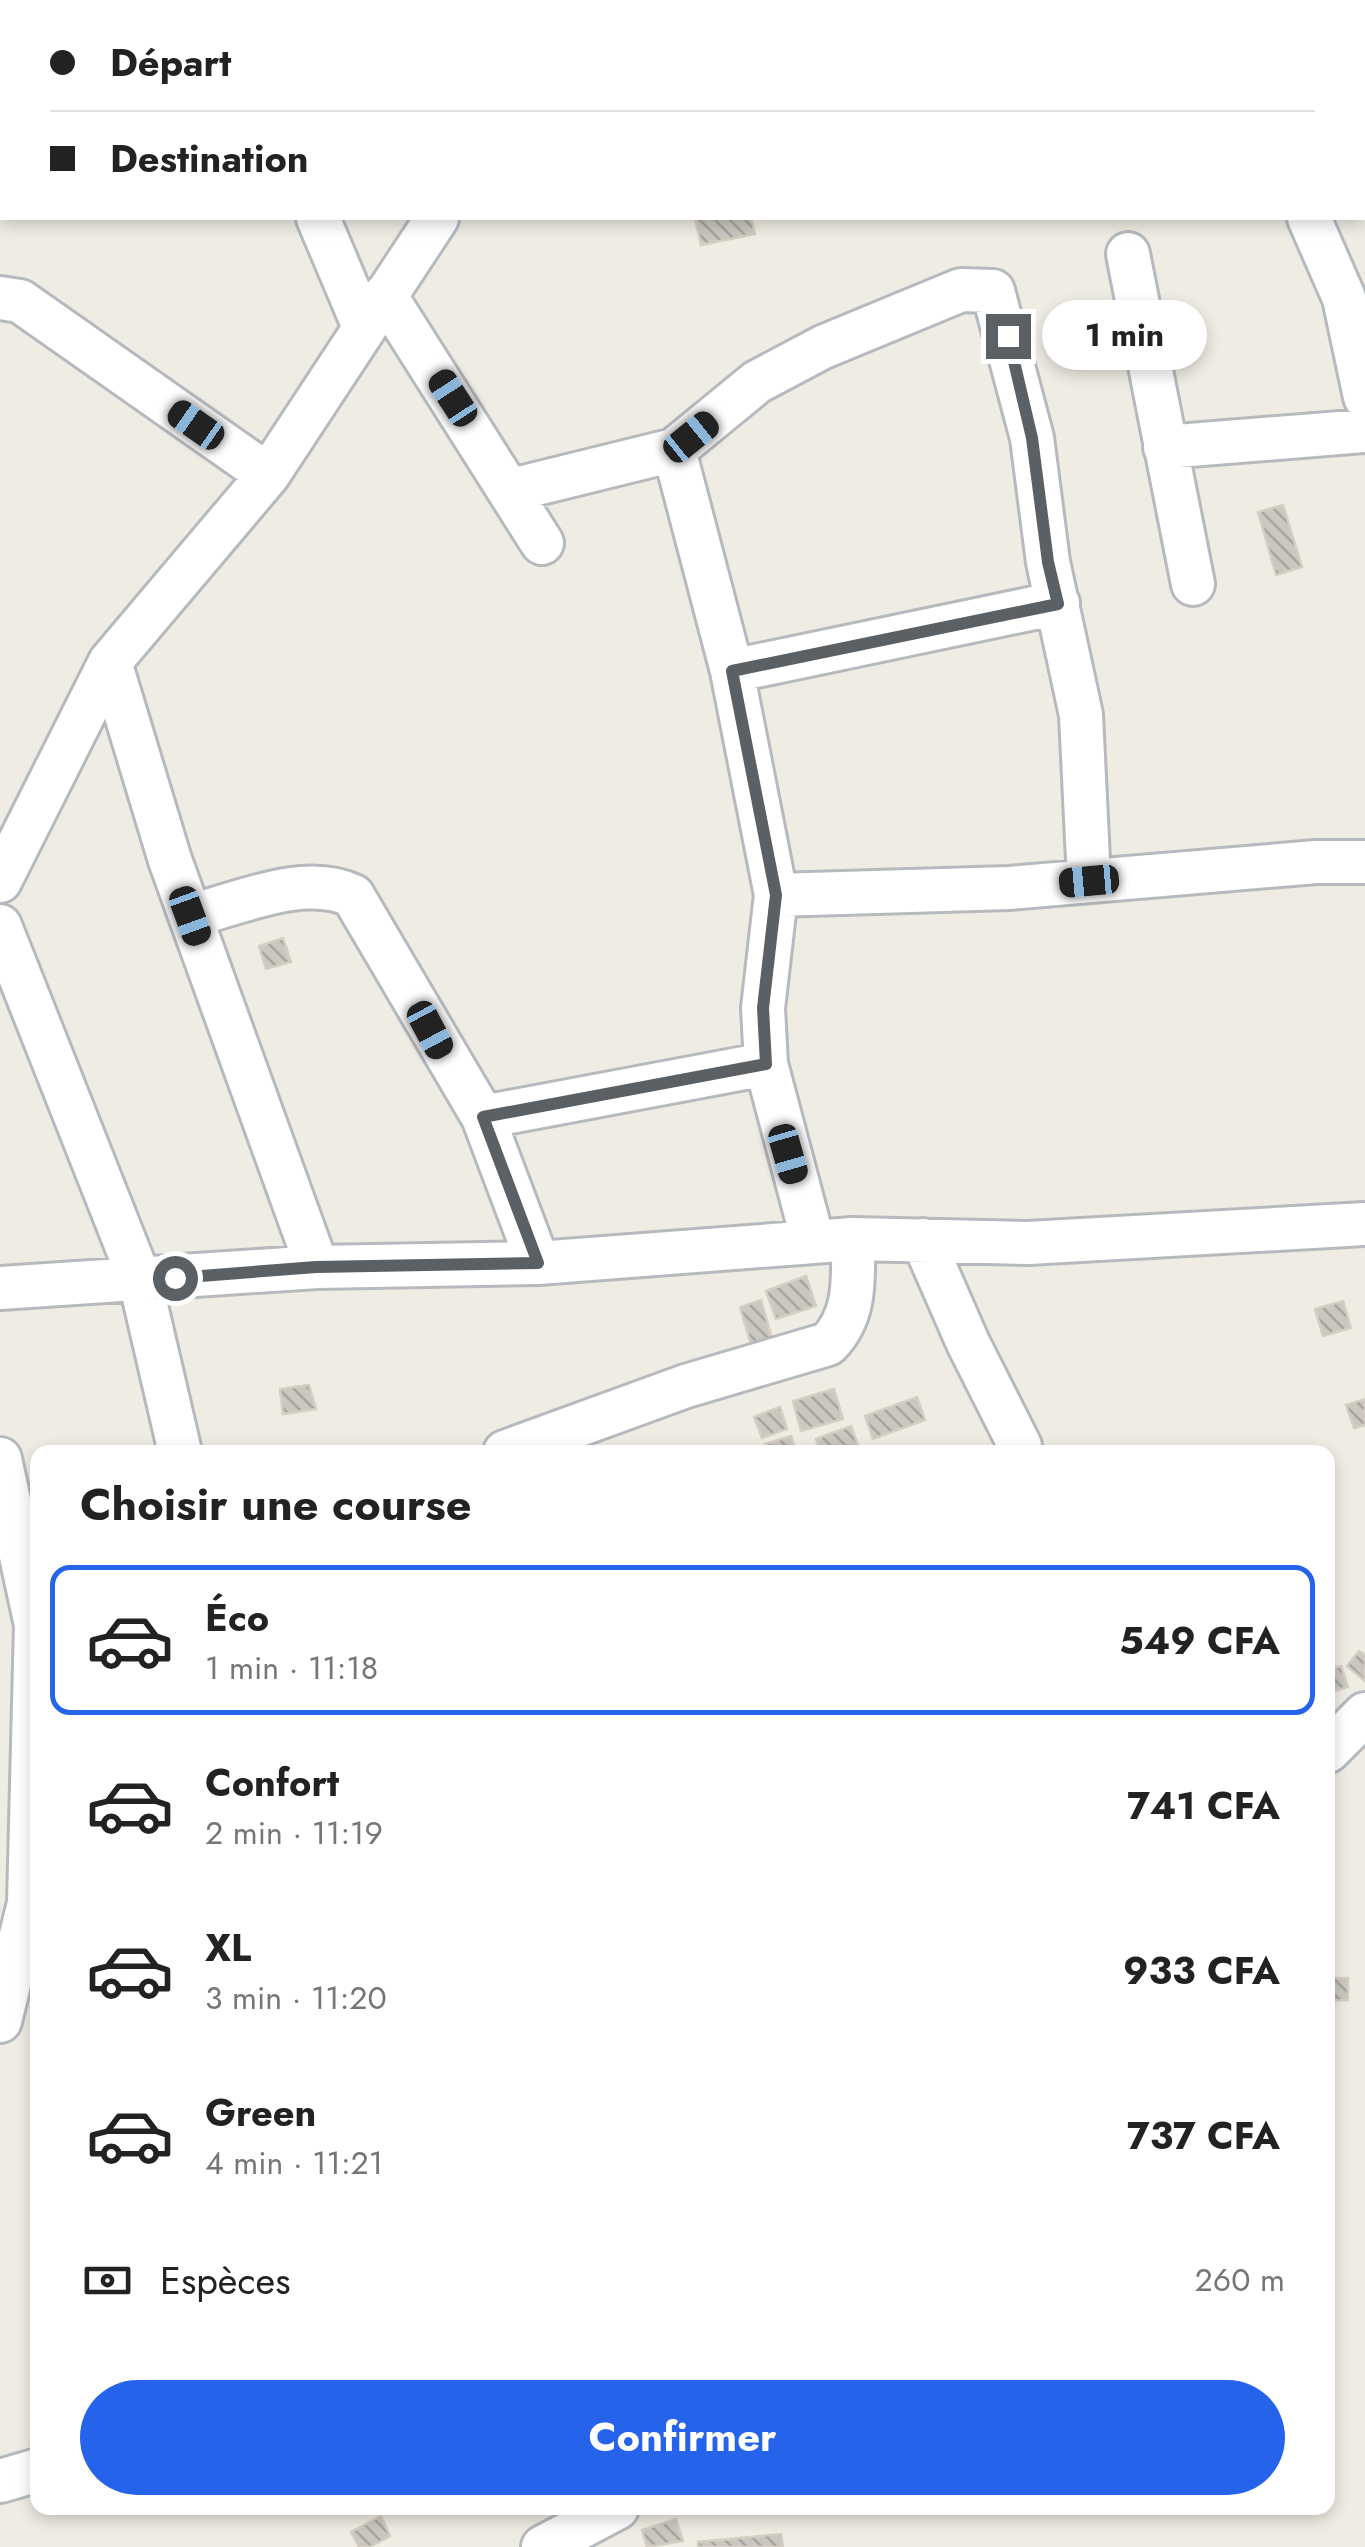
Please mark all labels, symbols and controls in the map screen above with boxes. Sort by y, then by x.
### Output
text: Départ [110,35,231,90]
text: Destination [110,131,309,186]
callout: 1 min [1043,301,1208,371]
text: 1 min [1085,312,1164,358]
route end [986,314,1031,359]
car [424,365,482,431]
car [163,396,229,454]
car [658,406,724,468]
car [1058,863,1120,899]
car [166,883,214,949]
car [403,996,457,1064]
car [765,1121,811,1187]
route start [153,1256,198,1301]
text: Choisir une course [80,1472,472,1537]
text: Éco [205,1590,269,1645]
icon: car [85,1595,175,1685]
text: 549 CFA [1119,1613,1280,1668]
text: 1 min · 11:18 [205,1645,378,1691]
text: Confort [205,1755,339,1810]
icon: car [85,1760,175,1850]
text: 741 CFA [1127,1778,1280,1833]
text: 2 min · 11:19 [205,1810,383,1856]
text: XL [205,1920,251,1975]
icon: car [85,1925,175,2015]
text: 933 CFA [1123,1943,1280,1998]
text: 3 min · 11:20 [205,1975,387,2021]
text: Green [205,2085,316,2140]
icon: car [85,2090,175,2180]
text: 737 CFA [1127,2108,1280,2163]
text: 4 min · 11:21 [205,2140,383,2186]
icon: cash [80,2253,135,2308]
text: Espèces [160,2253,291,2308]
text: 260 m [1195,2257,1285,2303]
button: Confirmer [80,2380,1285,2495]

